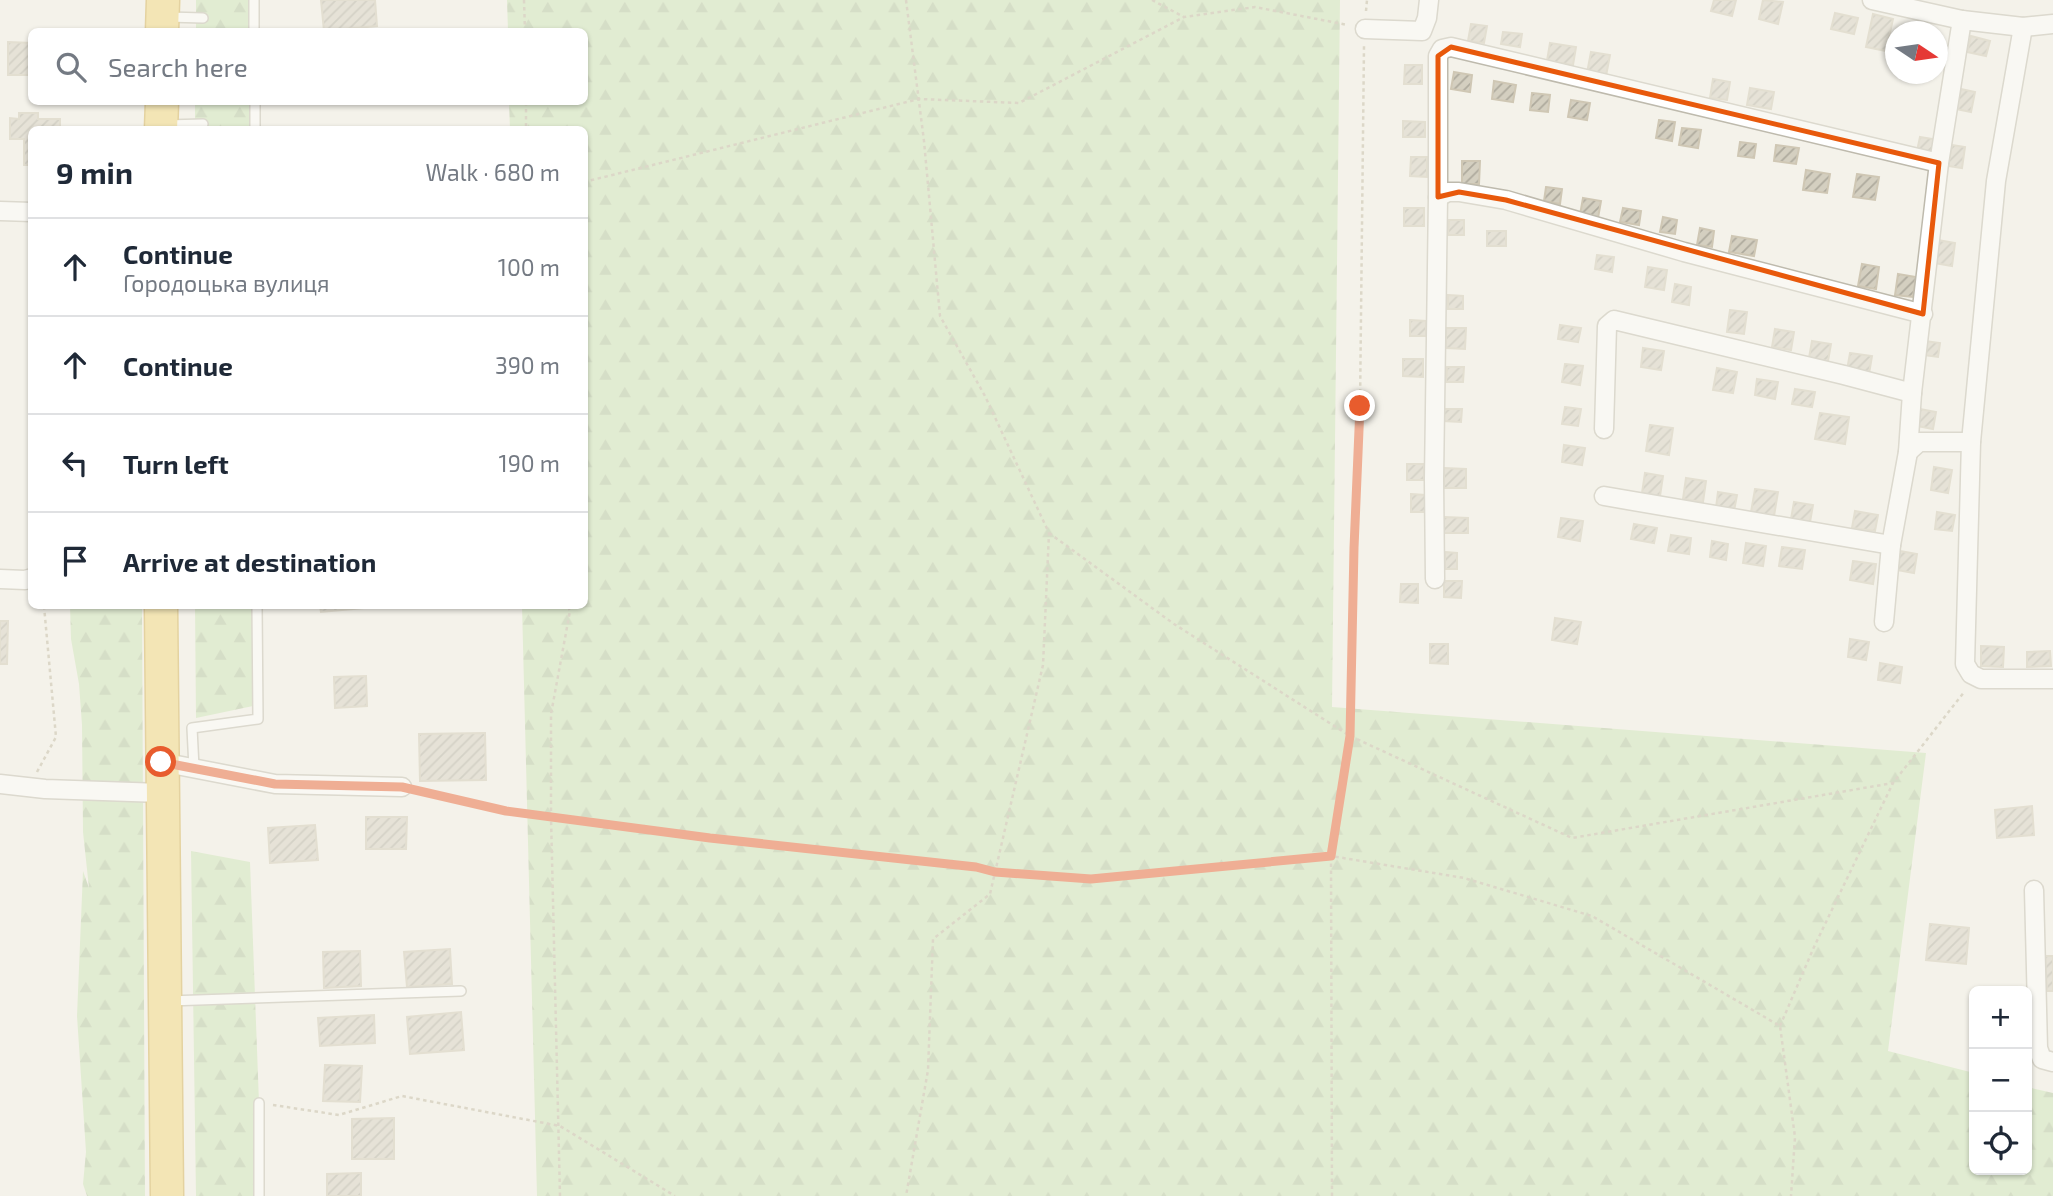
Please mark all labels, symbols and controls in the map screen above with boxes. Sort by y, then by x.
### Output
north arrow [1885,21,1948,84]
search box [28,28,588,105]
icon: search [52,48,90,86]
text: Search here [108,51,248,82]
text: 9 min [56,154,133,190]
text: Walk · 680 m [426,158,560,186]
text: Continue [123,238,233,269]
icon: ahead [56,248,94,286]
text: 100 m [498,253,560,281]
text: Городоцька вулиця [123,269,330,297]
icon: ahead [56,346,94,384]
text: Continue [123,350,233,381]
text: 390 m [495,351,560,379]
route end [1344,390,1375,421]
icon: left [56,444,94,482]
text: Turn left [123,448,229,479]
text: 190 m [499,449,560,477]
icon: arrive [56,542,94,580]
text: Arrive at destination [123,546,376,577]
route start [145,746,176,777]
map controls [1969,986,2032,1175]
button: + [1969,986,2032,1049]
button: − [1969,1049,2032,1112]
button: locate [1969,1112,2032,1175]

